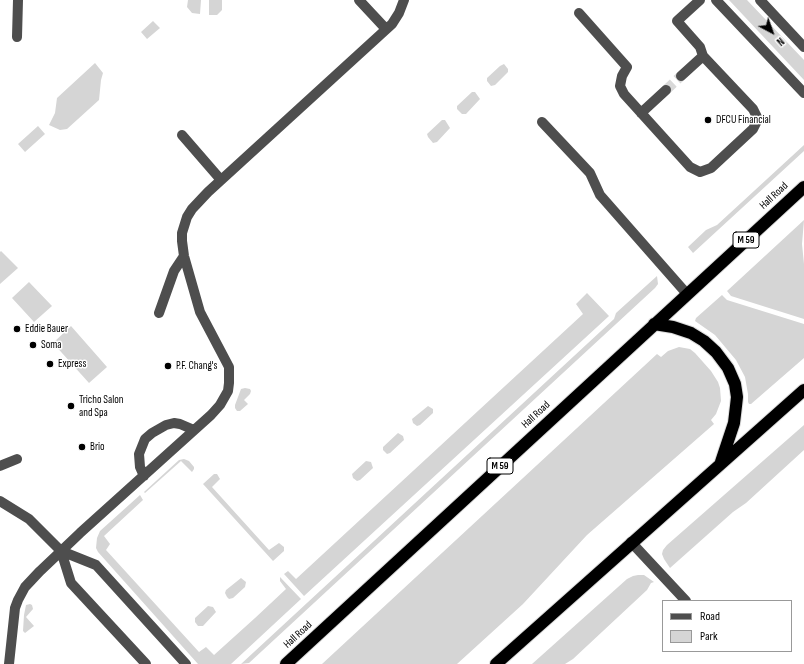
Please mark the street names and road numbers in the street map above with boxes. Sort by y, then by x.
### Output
street label: Hall Road [757,180,791,212]
road number: M 59 [733,232,759,248]
street label: Hall Road [519,399,553,431]
road number: M 59 [487,458,513,474]
street label: Hall Road [281,619,315,651]

